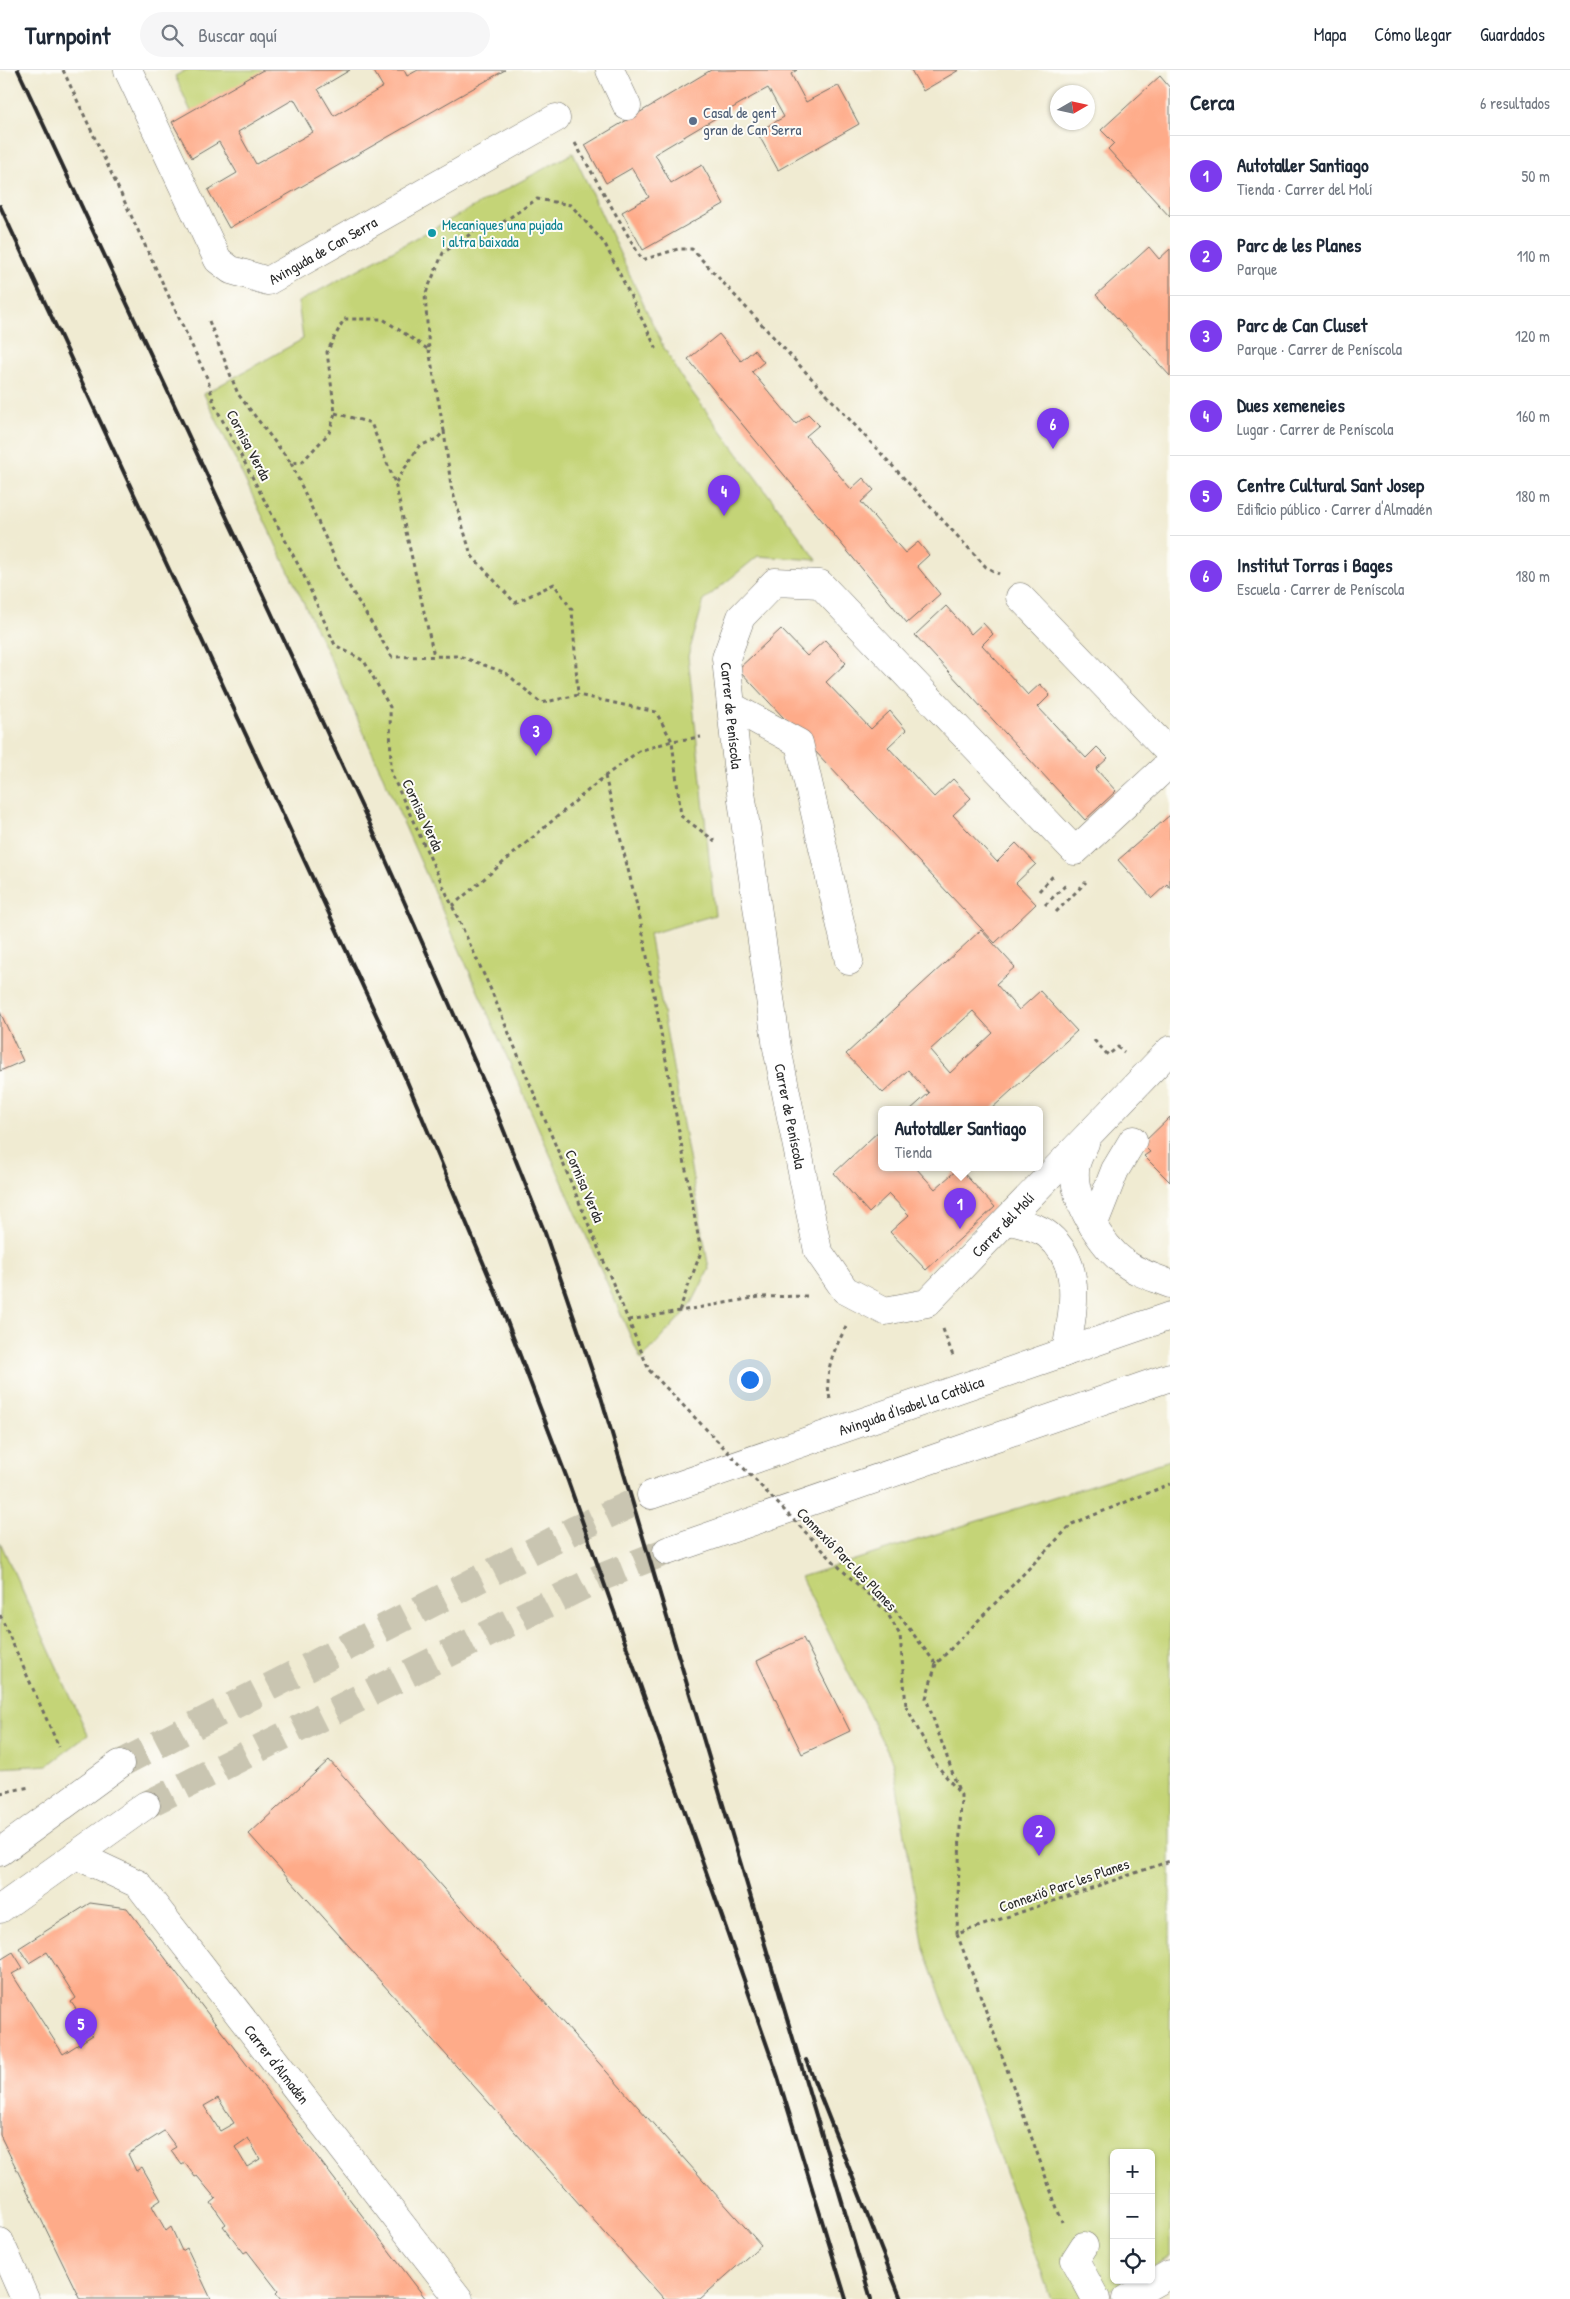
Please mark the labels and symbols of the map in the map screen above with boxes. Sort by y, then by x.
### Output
north arrow [1050,85,1095,130]
place label: Casal de gent gran de Can Serra [703,102,802,140]
marker: Casal de gent gran de Can Serra [687,115,699,127]
street label: Avinguda de Can Serra [265,211,381,289]
place label: Mecaniques una pujada i altra baixada [442,214,563,252]
marker: Mecaniques una pujada i altra baixada [426,227,438,239]
street label: Cornisa Verda [222,406,276,484]
pin: 6 [1037,408,1069,449]
pin: 4 [708,475,740,516]
street label: Carrer de Peníscola [716,661,748,770]
pin: 3 [520,715,552,756]
street label: Cornisa Verda [397,776,449,855]
street label: Carrer de Peníscola [770,1061,812,1171]
street label: Cornisa Verda [560,1146,610,1226]
street label: Carrer del Molí [966,1187,1039,1261]
pin: 1 [944,1188,976,1229]
your location [737,1367,763,1393]
street label: Avinguda d'Isabel la Catòlica [836,1371,987,1440]
street label: Connexió Parc les Planes [792,1503,902,1615]
pin: 2 [1023,1815,1055,1856]
street label: Connexió Parc les Planes [996,1853,1132,1917]
pin: 5 [65,2008,97,2049]
street label: Carrer d'Almadén [240,2020,315,2108]

